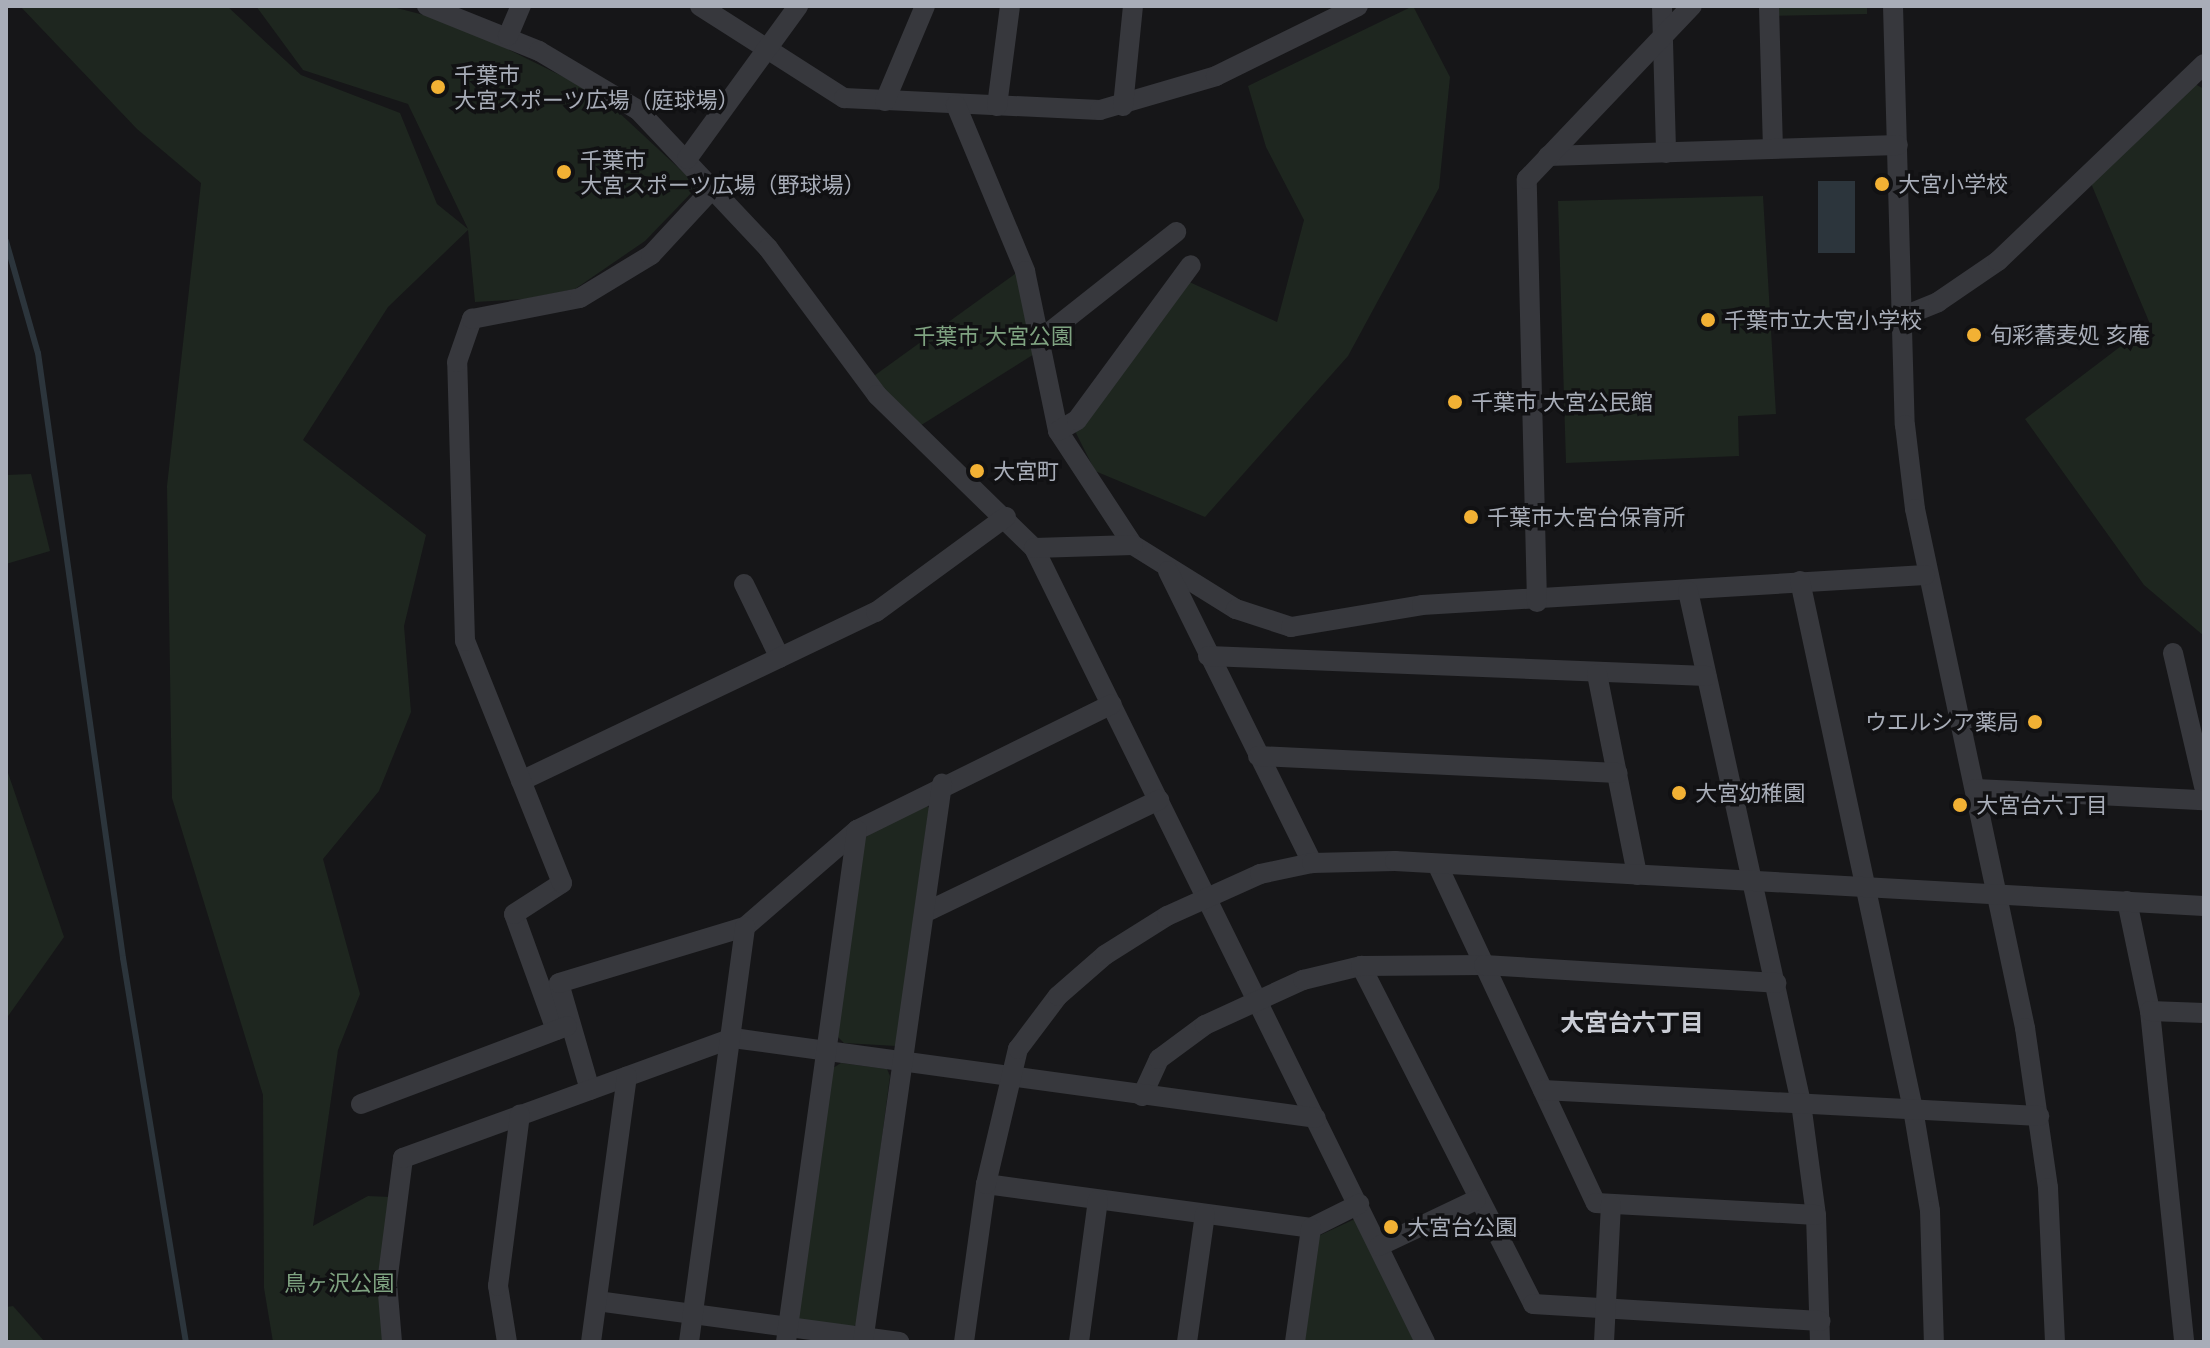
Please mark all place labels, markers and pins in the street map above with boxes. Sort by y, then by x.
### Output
place label: 千葉市 大宮スポーツ広場（庭球場） [454,61,740,112]
marker: 千葉市 大宮スポーツ広場（庭球場） [429,78,447,96]
place label: 千葉市 大宮スポーツ広場（野球場） [580,146,866,198]
marker: 千葉市 大宮スポーツ広場（野球場） [555,163,573,181]
place label: 大宮小学校 [1898,171,2008,197]
marker: 大宮小学校 [1873,175,1891,193]
place label: 千葉市立大宮小学校 [1724,307,1922,333]
marker: 千葉市立大宮小学校 [1699,311,1717,329]
place label: 旬彩蕎麦処 亥庵 [1990,322,2150,348]
marker: 旬彩蕎麦処 亥庵 [1965,326,1983,344]
place label: 千葉市 大宮公民館 [1471,389,1653,415]
marker: 千葉市 大宮公民館 [1446,393,1464,411]
place label: 大宮町 [993,458,1059,484]
marker: 大宮町 [968,462,986,480]
place label: 千葉市大宮台保育所 [1487,504,1685,530]
marker: 千葉市大宮台保育所 [1462,508,1480,526]
place label: ウエルシア薬局 [1865,709,2019,735]
marker: ウエルシア薬局 [2026,713,2044,731]
place label: 大宮幼稚園 [1695,780,1805,806]
marker: 大宮幼稚園 [1670,784,1688,802]
place label: 大宮台六丁目 [1976,792,2108,818]
marker: 大宮台六丁目 [1951,796,1969,814]
place label: 大宮台公園 [1407,1214,1517,1240]
marker: 大宮台公園 [1382,1218,1400,1236]

